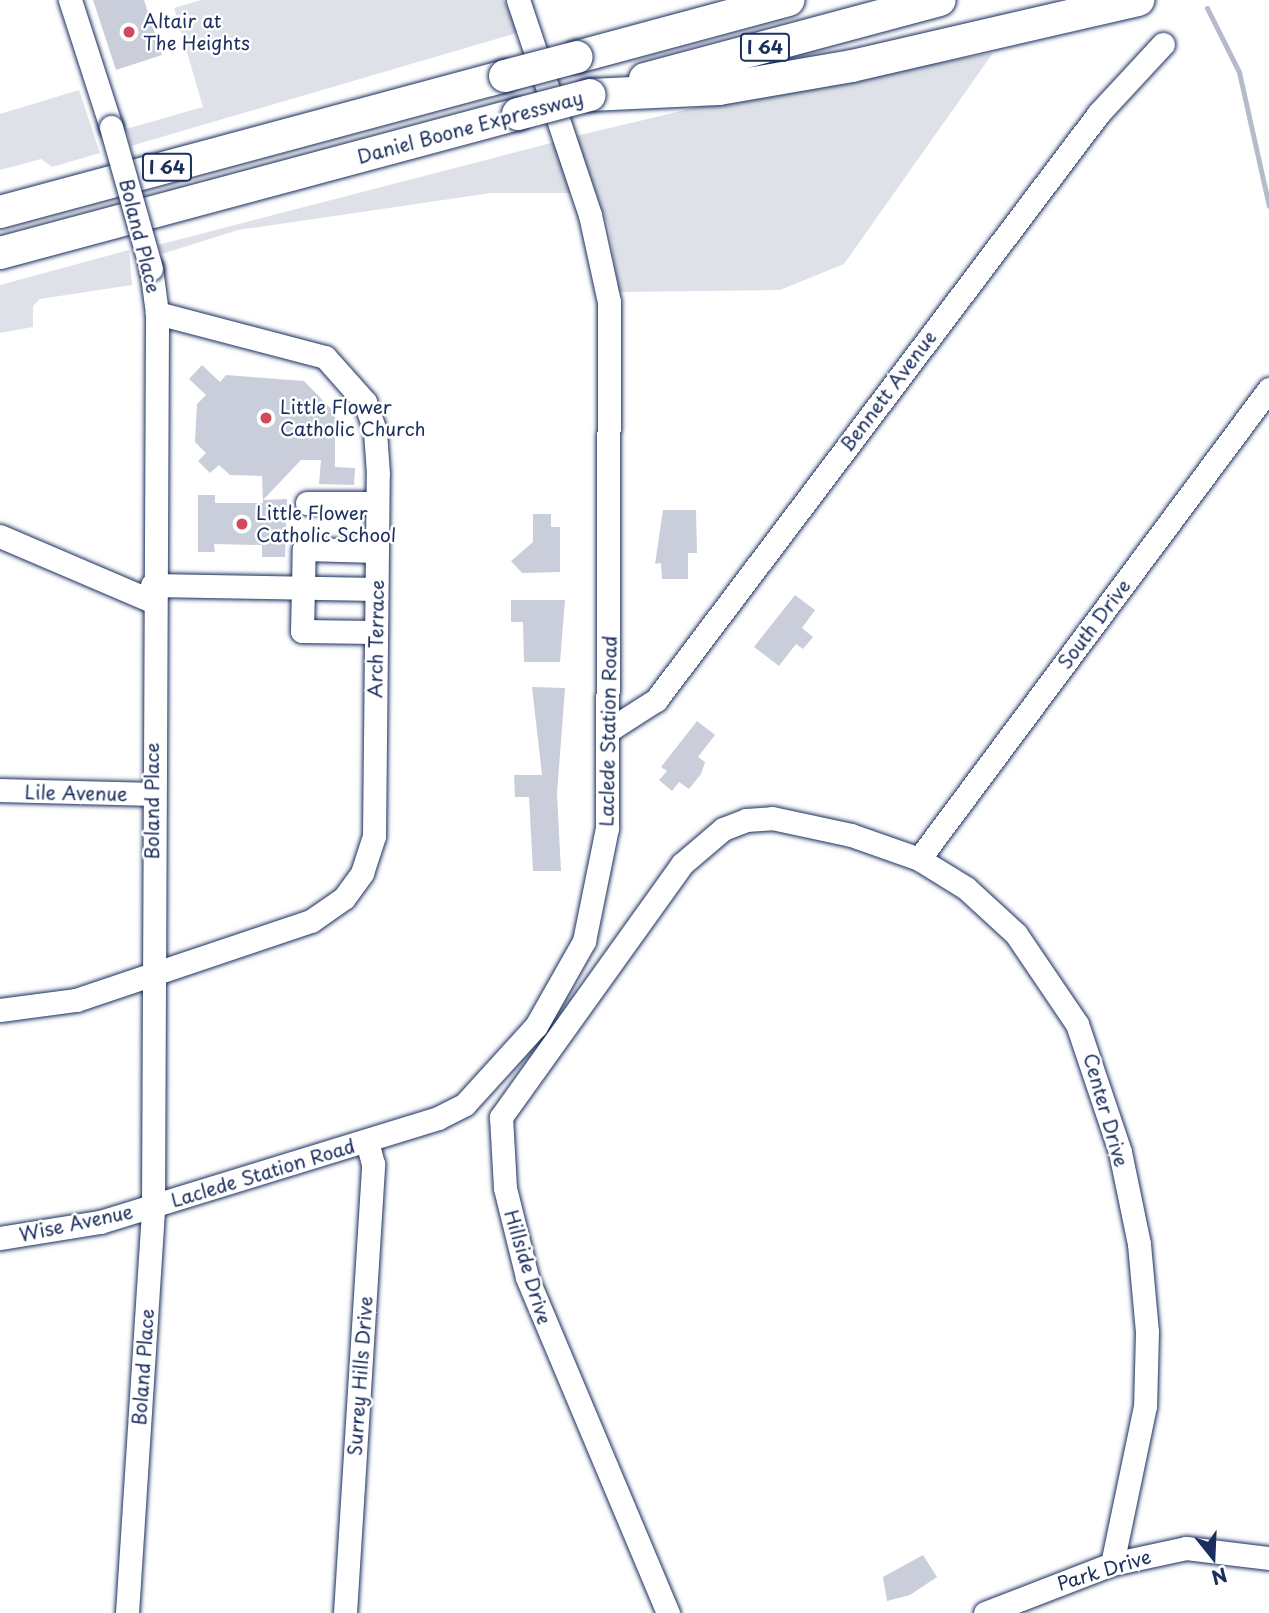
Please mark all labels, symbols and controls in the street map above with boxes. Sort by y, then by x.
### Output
place label: Altair at The Heights [143,10,251,54]
marker: Altair at The Heights [121,24,137,40]
road number: I 64 [739,32,791,62]
street label: Daniel Boone Expressway [354,86,586,168]
road number: I 64 [141,152,193,182]
street label: Boland Place [115,176,165,296]
street label: Bennett Avenue [836,327,940,455]
place label: Little Flower Catholic Church [280,396,426,440]
marker: Little Flower Catholic Church [258,410,274,426]
place label: Little Flower Catholic School [256,502,397,546]
marker: Little Flower Catholic School [234,516,250,532]
street label: South Drive [1053,574,1135,674]
street label: Arch Terrace [364,579,388,699]
street label: Laclede Station Road [595,635,621,827]
street label: Boland Place [141,742,163,860]
street label: Lile Avenue [24,781,128,805]
street label: Center Drive [1079,1050,1133,1170]
street label: Laclede Station Road [168,1134,358,1212]
street label: Wise Avenue [17,1200,135,1246]
street label: Hillside Drive [500,1206,556,1328]
street label: Surrey Hills Drive [343,1295,377,1457]
street label: Boland Place [128,1307,158,1427]
north arrow [1178,1522,1248,1592]
street label: Park Drive [1054,1545,1154,1595]
text: N [1208,1561,1231,1593]

